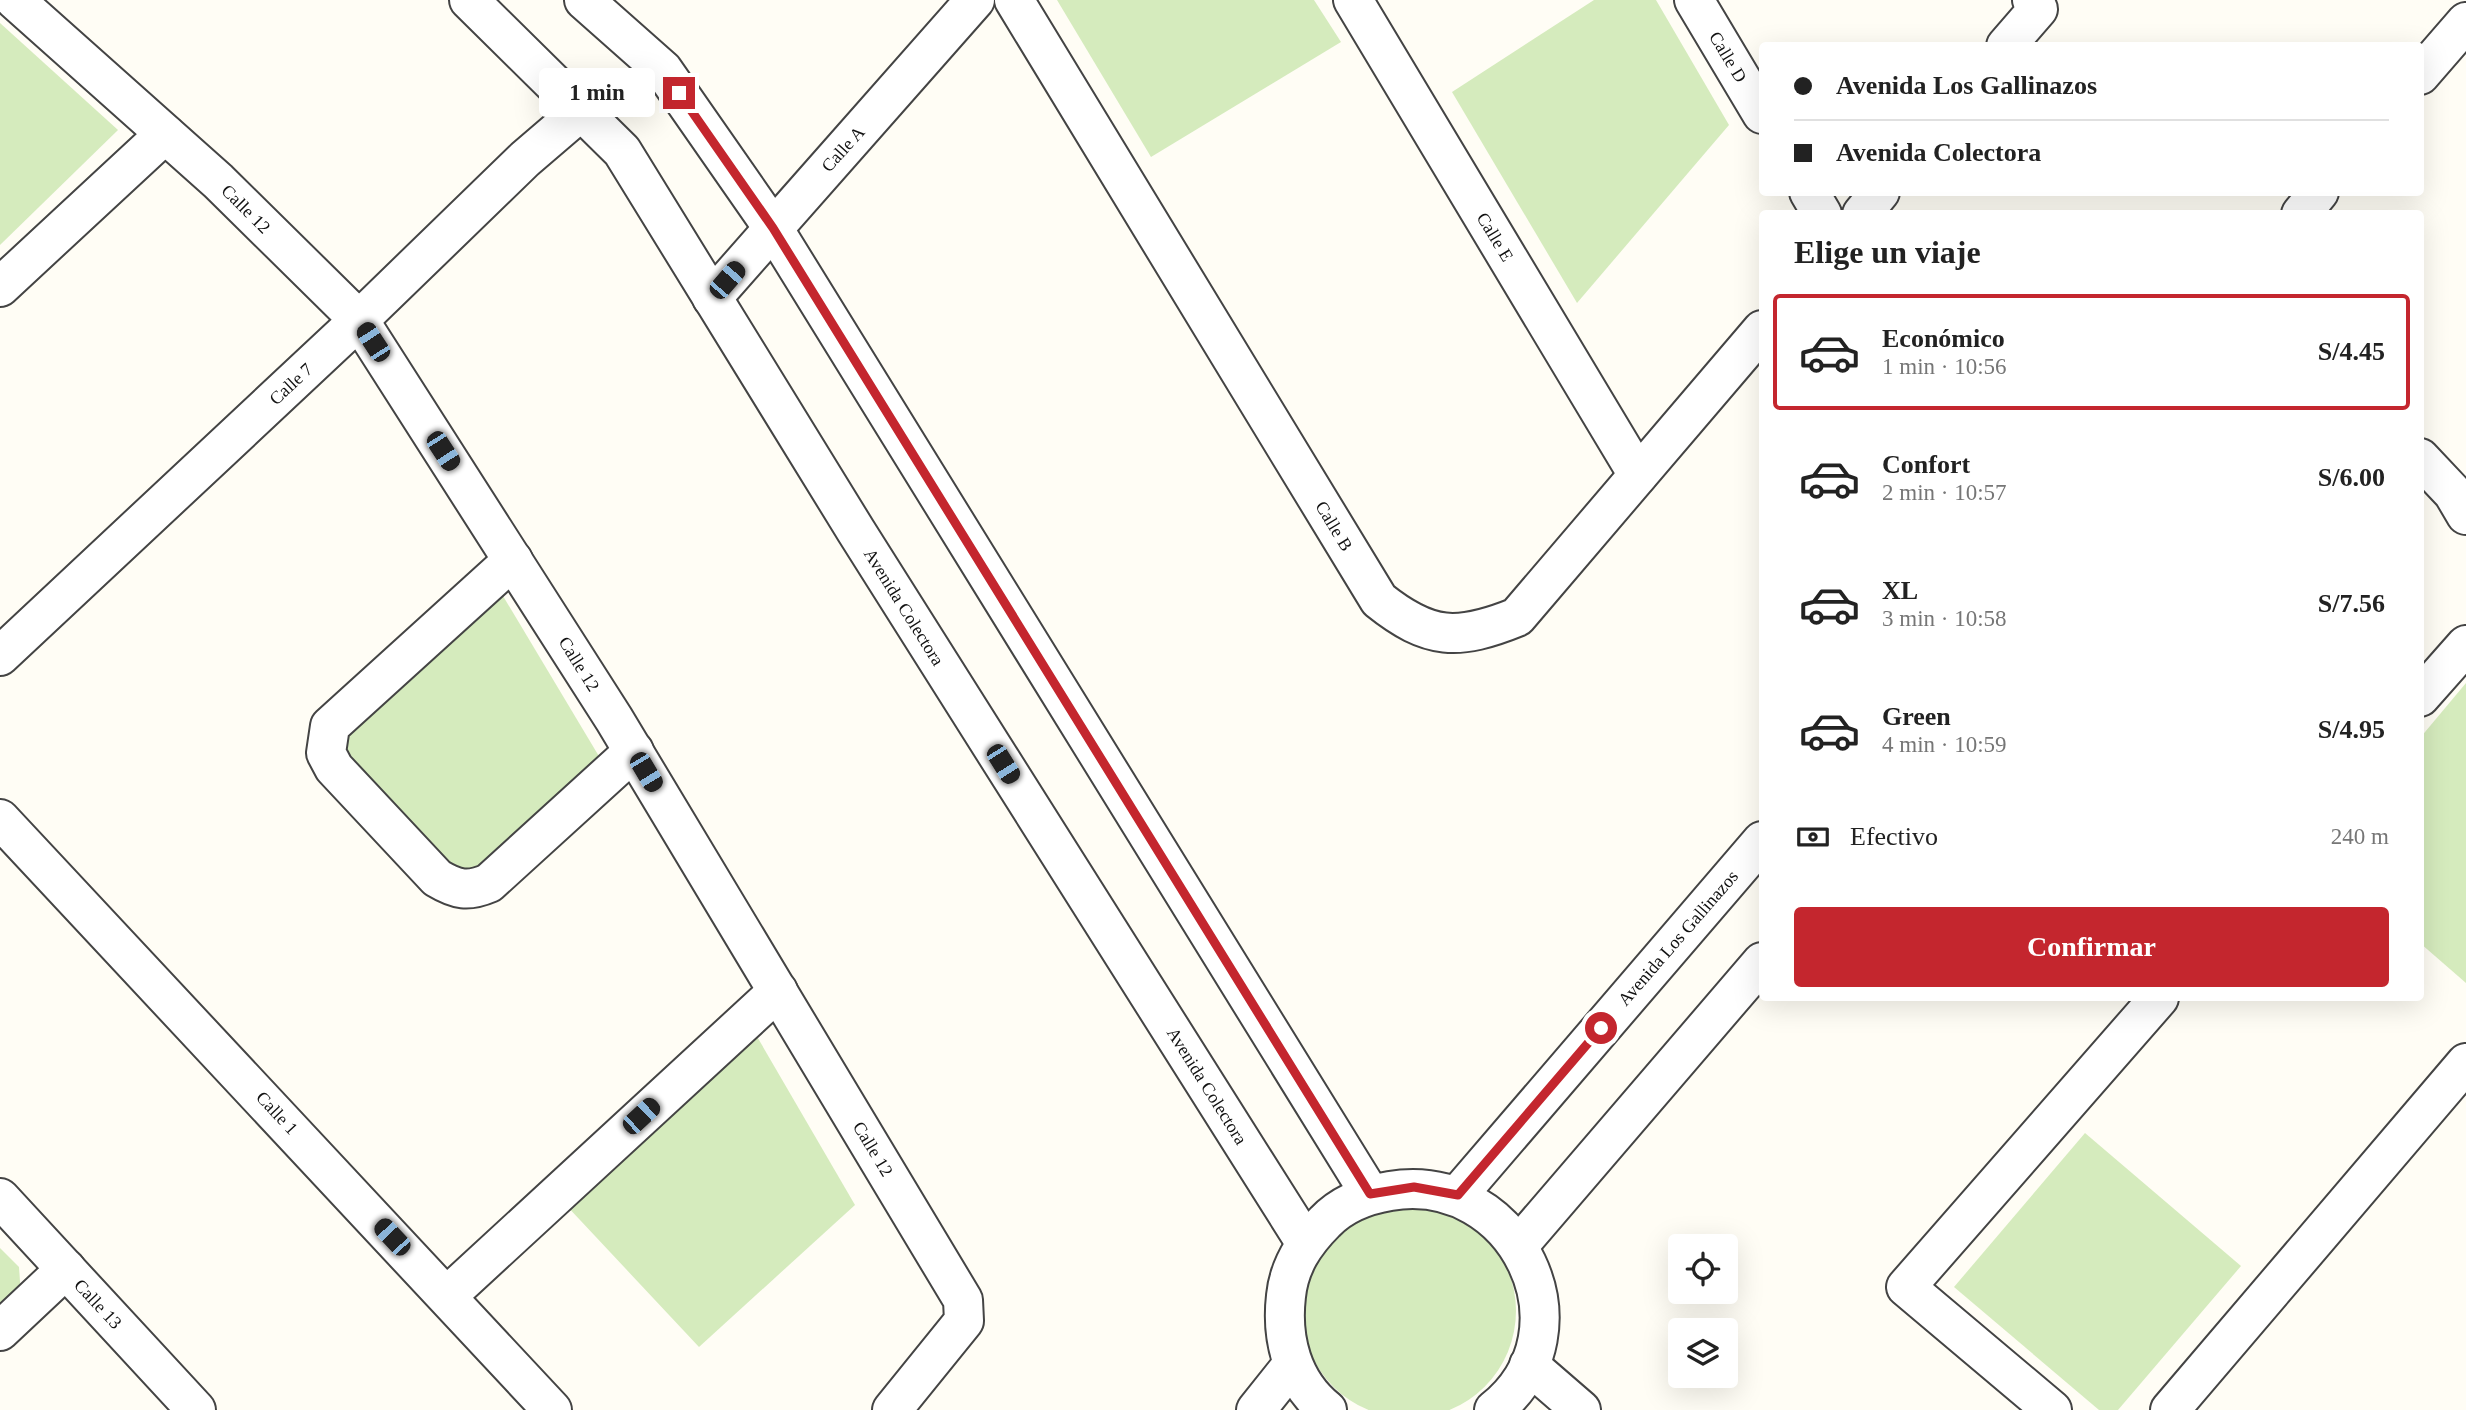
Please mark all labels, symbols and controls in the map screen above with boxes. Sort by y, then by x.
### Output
street label: Calle D [1705,28,1751,86]
callout: 1 min [539,68,654,118]
text: Avenida Los Gallinazos [1836,71,2097,100]
route end [663,77,695,109]
text: 1 min [569,80,625,105]
street label: Calle A [817,122,869,176]
text: Avenida Colectora [1836,138,2041,167]
street label: Calle 12 [218,181,274,237]
street label: Calle E [1473,209,1517,265]
text: Elige un viaje [1794,234,1981,270]
car [706,257,749,303]
car [353,319,394,365]
icon: car [1798,321,1861,384]
text: Económico [1882,324,2005,353]
text: S/4.45 [2318,337,2385,366]
text: 1 min · 10:56 [1882,354,2007,379]
street label: Calle 7 [265,359,317,409]
car [423,428,464,474]
icon: car [1798,447,1861,510]
text: Confort [1882,450,1970,479]
text: S/6.00 [2318,463,2385,492]
text: 2 min · 10:57 [1882,480,2007,505]
street label: Calle B [1311,497,1357,555]
street label: Avenida Colectora [860,545,948,669]
icon: car [1798,573,1861,636]
text: XL [1882,576,1918,605]
text: S/7.56 [2318,589,2385,618]
text: 3 min · 10:58 [1882,606,2007,631]
street label: Calle 12 [554,633,604,695]
icon: car [1798,699,1861,762]
text: Green [1882,702,1951,731]
text: S/4.95 [2318,715,2385,744]
text: 4 min · 10:59 [1882,732,2007,757]
car [983,741,1024,787]
car [627,749,666,795]
icon: cash [1794,818,1832,856]
text: Efectivo [1850,822,1938,851]
text: 240 m [2331,824,2389,849]
street label: Avenida Los Gallinazos [1614,866,1742,1010]
button: Confirmar [1794,907,2389,987]
route start [1585,1012,1617,1044]
street label: Avenida Colectora [1163,1024,1251,1148]
street label: Calle 1 [252,1087,302,1139]
car [619,1094,664,1138]
street label: Calle 12 [849,1118,897,1180]
car [370,1214,415,1260]
map controls [1668,1234,1738,1388]
button: locate [1668,1234,1738,1304]
street label: Calle 13 [70,1275,126,1333]
button: layers [1668,1318,1738,1388]

